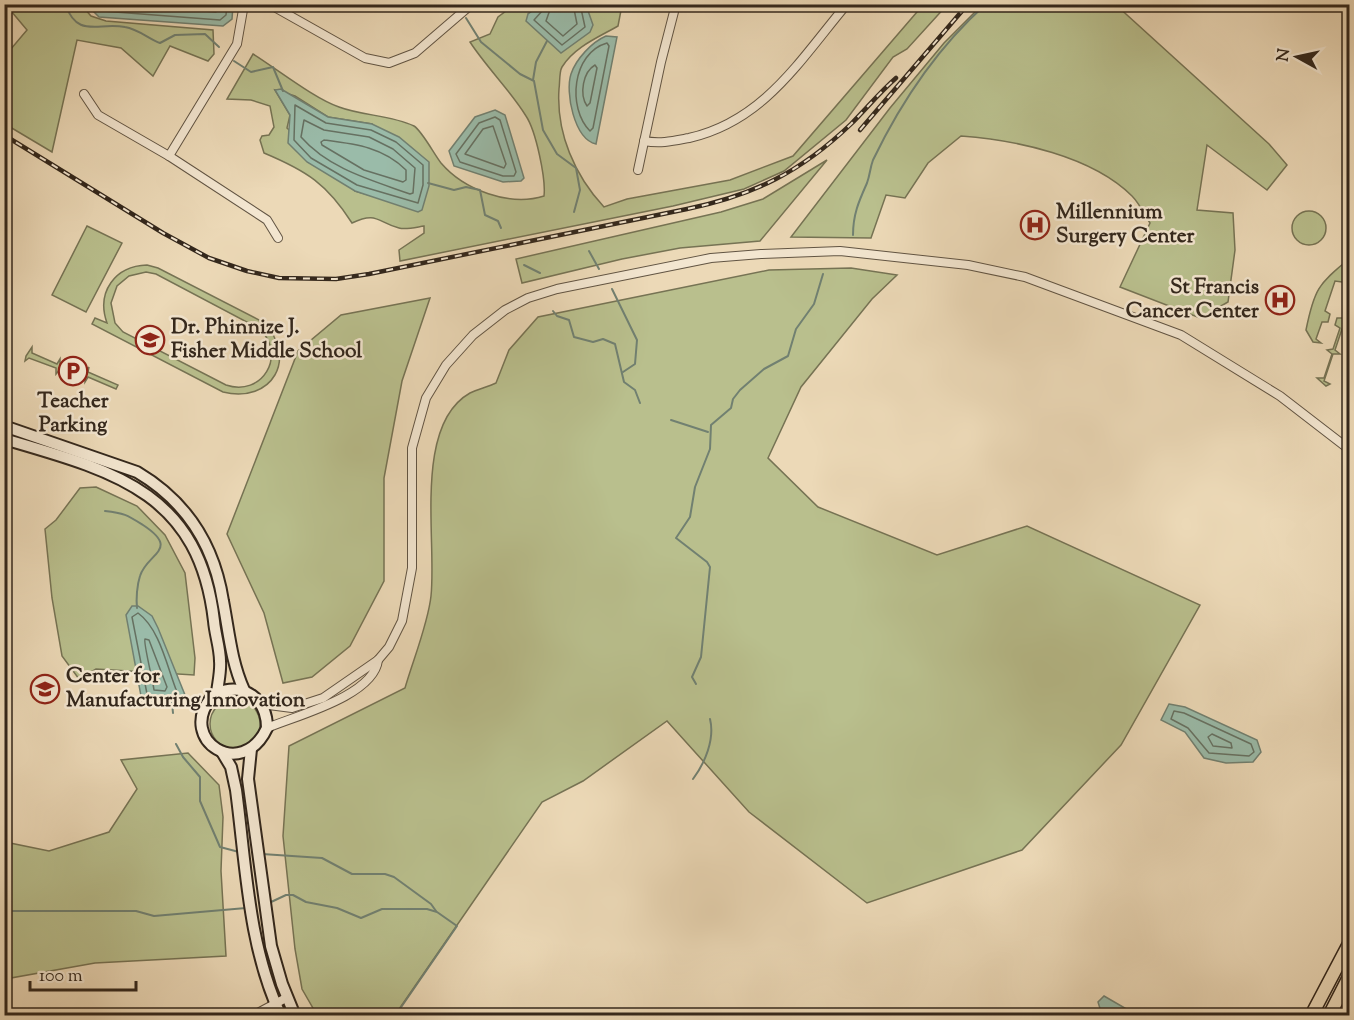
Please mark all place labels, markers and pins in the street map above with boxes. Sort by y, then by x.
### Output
place label: Millennium Surgery Center [1056,198,1195,252]
hospital icon: Millennium Surgery Center [1019,209,1051,241]
place label: St Francis Cancer Center [1126,273,1259,327]
hospital icon: St Francis Cancer Center [1264,284,1296,316]
place label: Dr. Phinnize J. Fisher Middle School [171,313,362,367]
school or university icon: Dr. Phinnize J. Fisher Middle School [134,324,166,356]
parking icon: Teacher Parking [57,355,89,387]
place label: Teacher Parking [37,387,109,441]
place label: Center for Manufacturing Innovation [66,662,306,716]
school or university icon: Center for Manufacturing Innovation [29,673,61,705]

